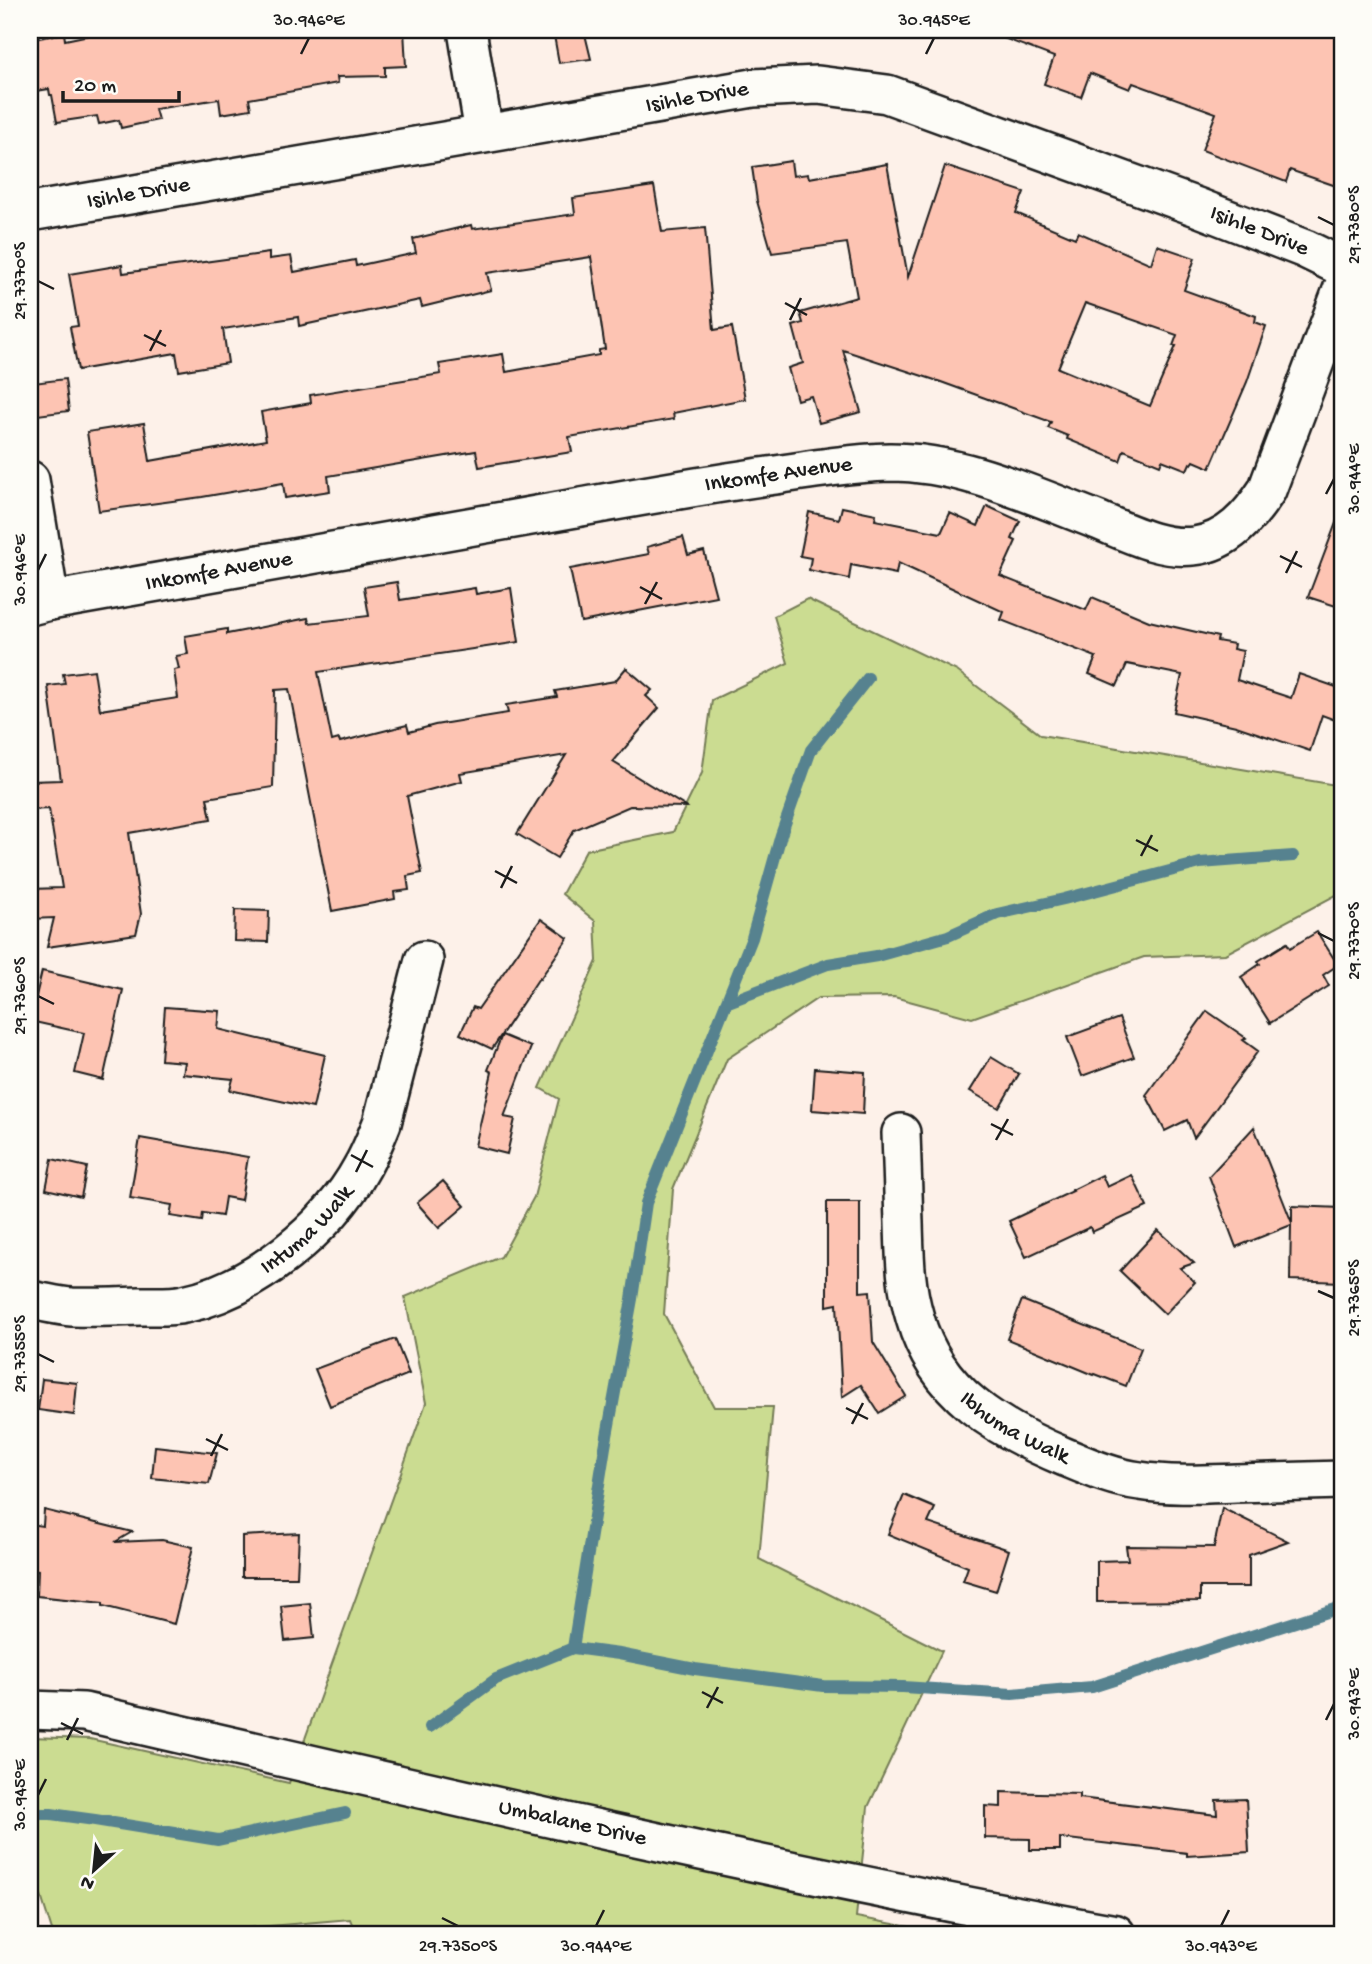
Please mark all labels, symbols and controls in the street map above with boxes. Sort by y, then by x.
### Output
text: 30.946°E [272,11,345,32]
text: 30.945°E [897,11,971,32]
scale bar [63,60,178,104]
text: 20 m [74,75,116,100]
street label: Isihle Drive [644,75,752,120]
street label: Isihle Drive [85,171,193,215]
text: 29.7380°S [1345,185,1366,264]
street label: Isihle Drive [1206,200,1314,263]
text: 29.7370°S [11,241,32,320]
text: 30.944°E [1345,443,1366,515]
street label: Inkomfe Avenue [703,451,855,499]
text: 30.946°E [11,534,32,607]
street label: Inkomfe Avenue [143,545,296,598]
text: 29.7370°S [1345,901,1366,980]
text: 29.7360°S [11,956,32,1035]
street label: Intuma Walk [256,1178,361,1281]
text: 29.7365°S [1345,1259,1366,1337]
text: 29.7355°S [11,1315,32,1393]
street label: Ibhuma Walk [953,1386,1076,1472]
text: 30.943°E [1345,1668,1366,1741]
text: 30.945°E [11,1758,32,1832]
street label: Umbalane Drive [496,1794,650,1853]
north arrow [60,1834,130,1904]
text: N [77,1869,99,1895]
text: 29.7350°S [419,1937,498,1958]
text: 30.944°E [560,1937,632,1958]
text: 30.943°E [1184,1937,1257,1958]

